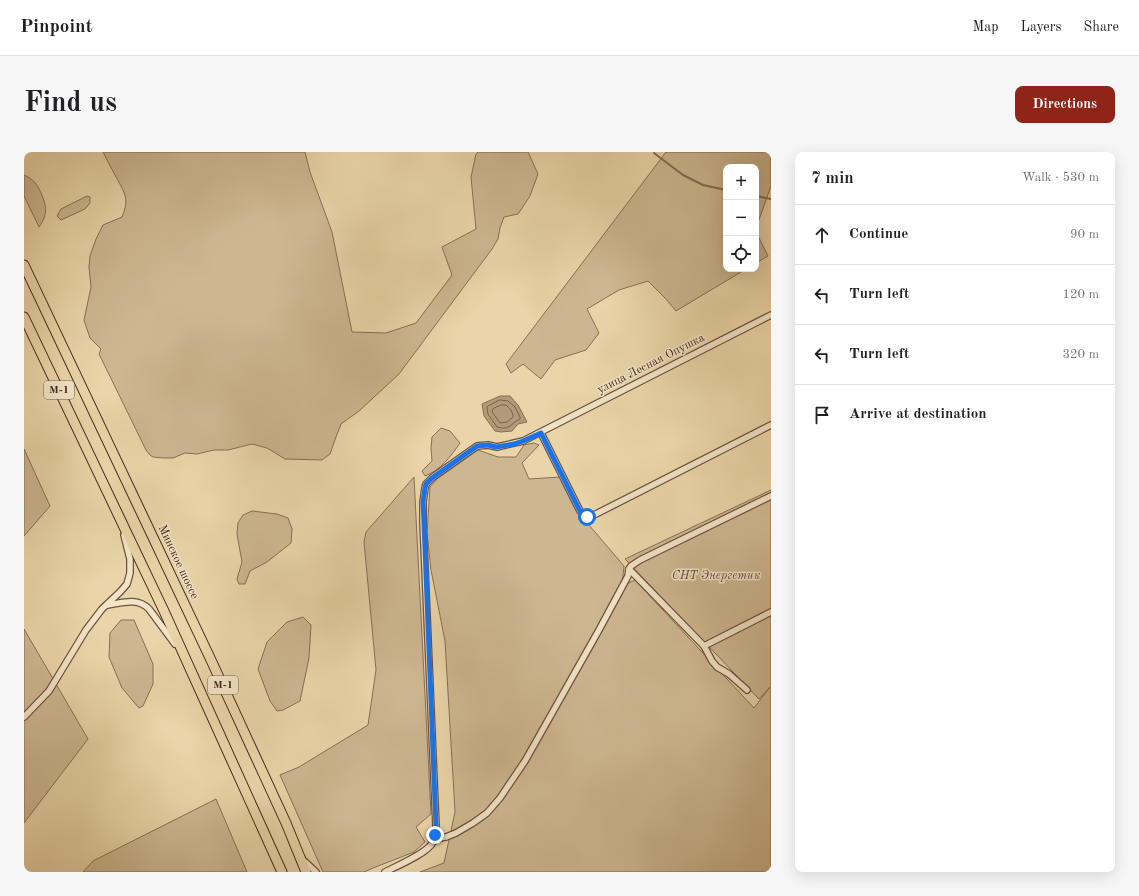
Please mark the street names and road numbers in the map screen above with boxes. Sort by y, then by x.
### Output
street label: улица Лесная Опушка [595,332,707,396]
road number: М-1 [44,381,74,399]
street label: Минское шоссе [156,523,201,601]
road number: М-1 [208,676,238,694]

